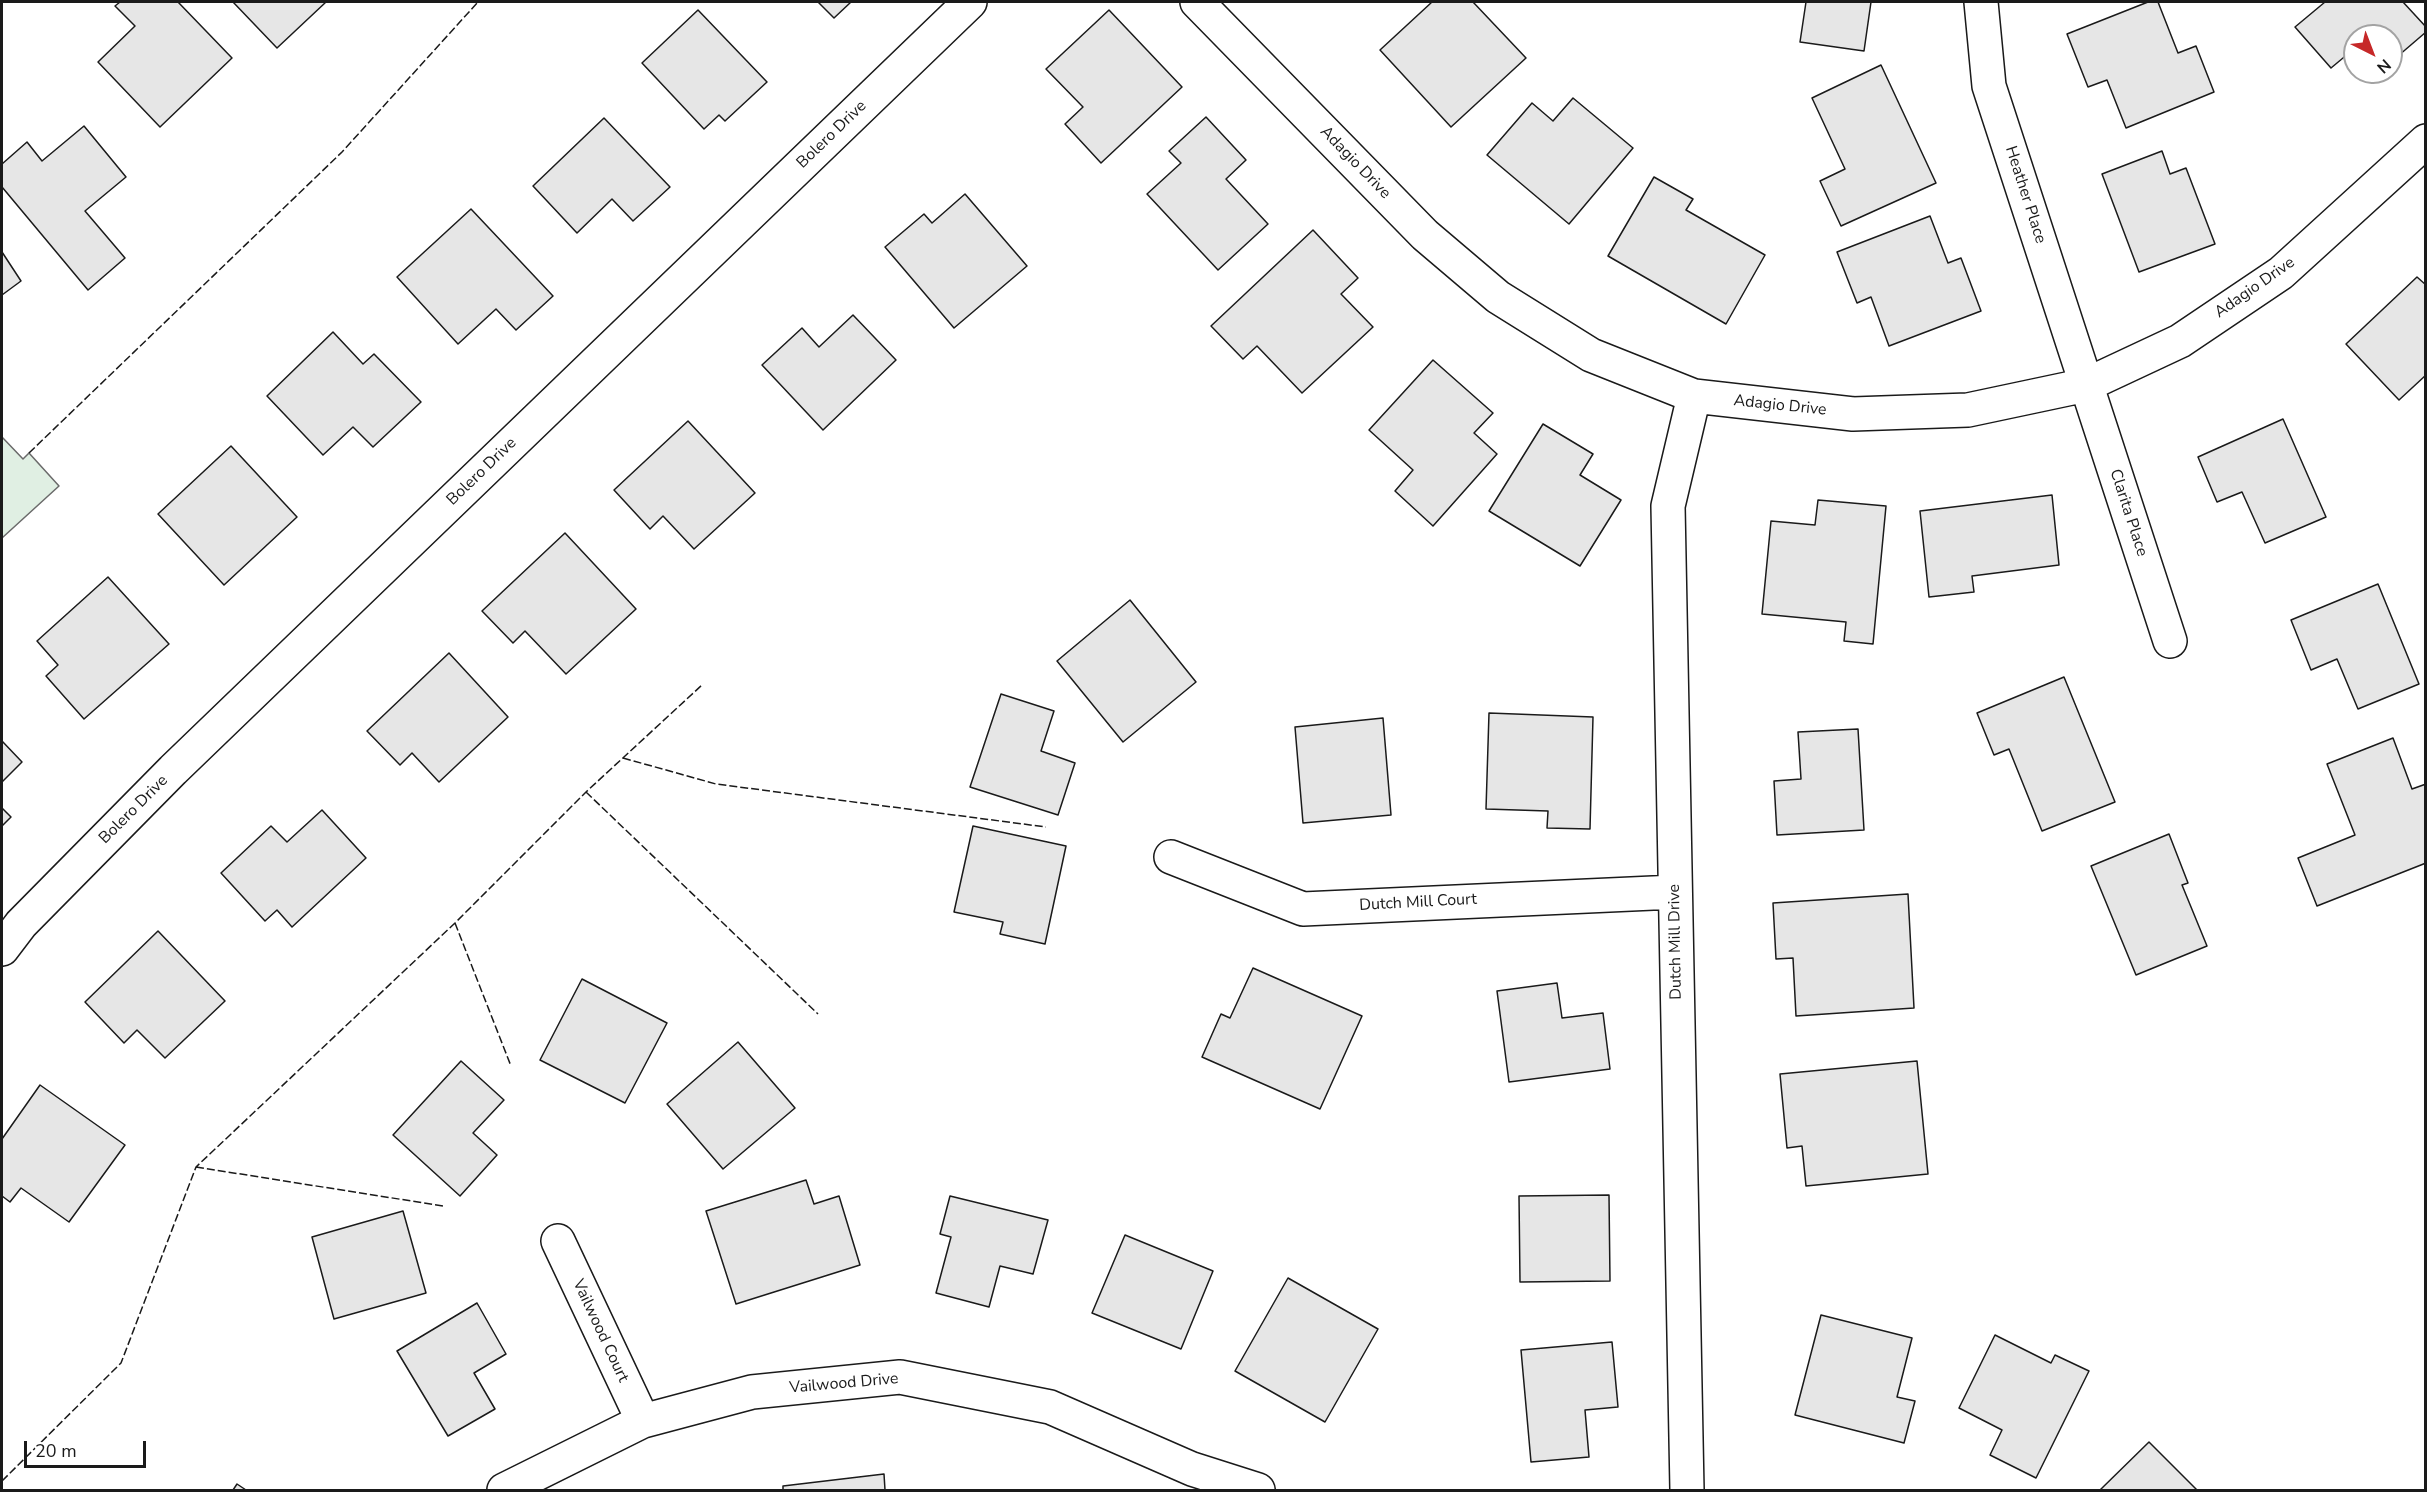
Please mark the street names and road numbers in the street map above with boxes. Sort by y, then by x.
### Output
street label: Bolero Drive [793,97,871,173]
street label: Adagio Drive [1316,123,1394,203]
street label: Heather Place [2000,144,2050,246]
street label: Adagio Drive [2211,253,2299,323]
street label: Adagio Drive [1733,392,1827,420]
street label: Bolero Drive [443,434,521,510]
street label: Clarita Place [2105,467,2151,559]
street label: Bolero Drive [96,772,172,848]
street label: Dutch Mill Drive [1665,884,1687,1000]
street label: Dutch Mill Court [1359,890,1477,916]
street label: Vailwood Court [568,1277,632,1385]
street label: Vailwood Drive [789,1370,899,1398]

